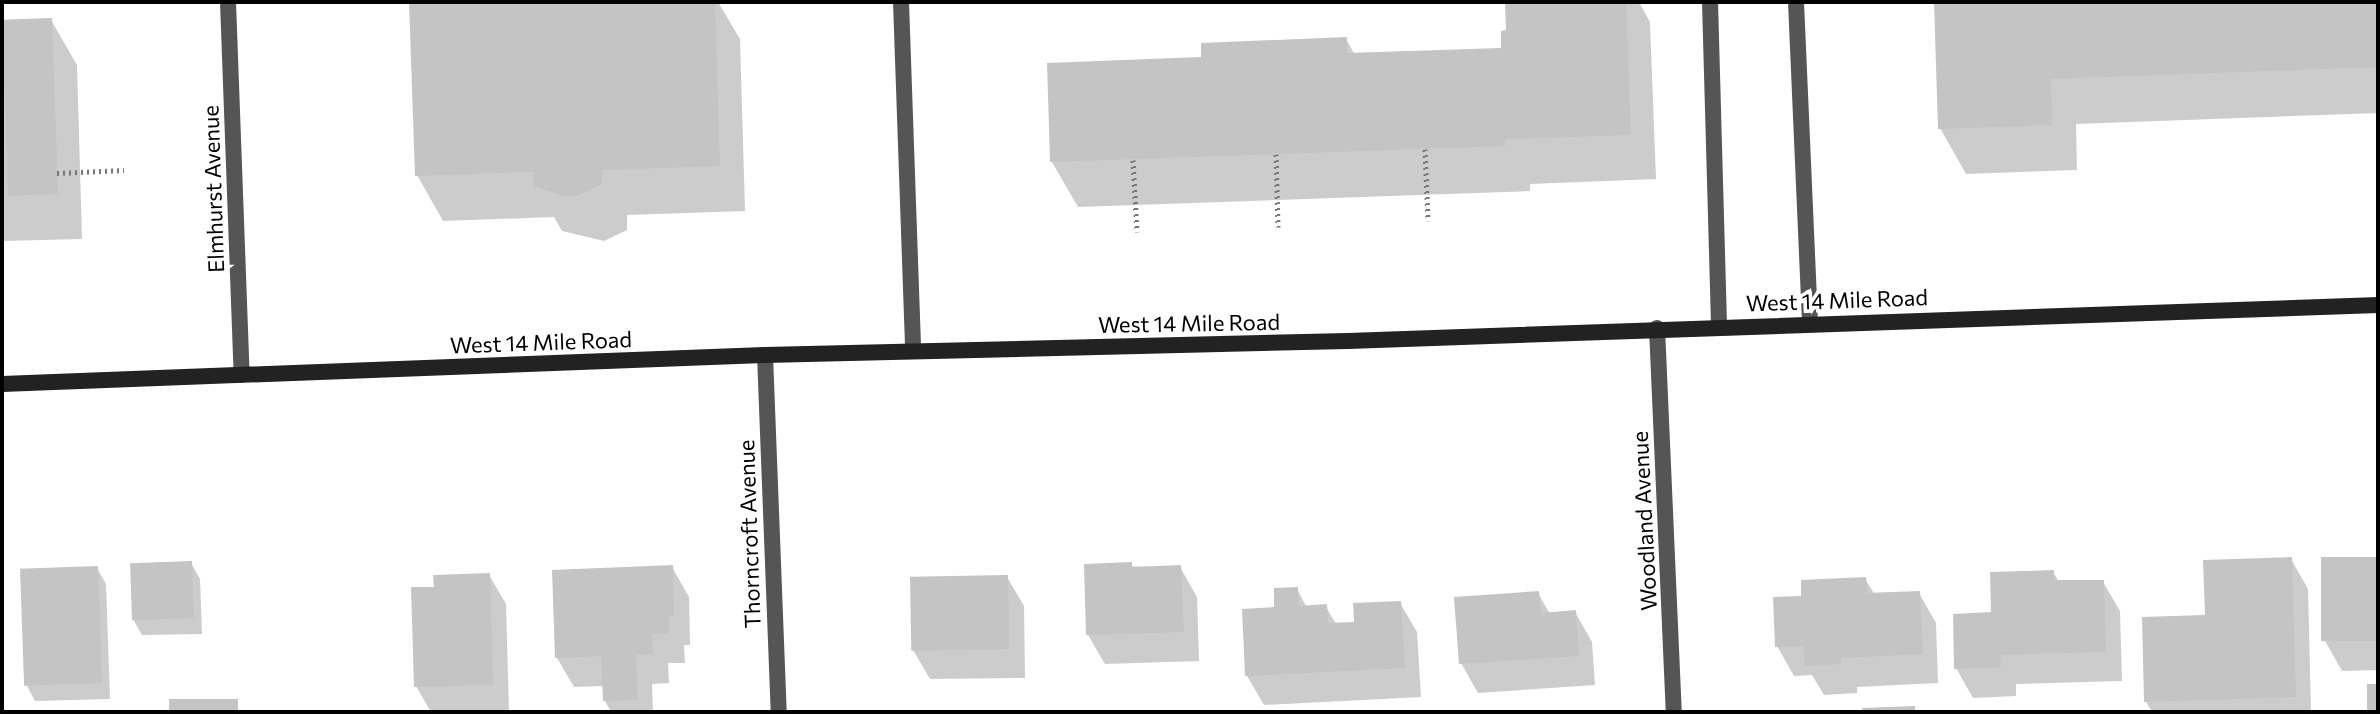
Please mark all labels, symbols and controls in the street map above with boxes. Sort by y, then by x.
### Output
street label: Elmhurst Avenue [197,105,229,273]
street label: West 14 Mile Road [1746,284,1928,316]
street label: West 14 Mile Road [1098,308,1280,338]
street label: West 14 Mile Road [450,326,632,358]
street label: Woodland Avenue [1626,431,1662,611]
street label: Thorncroft Avenue [733,439,765,629]

